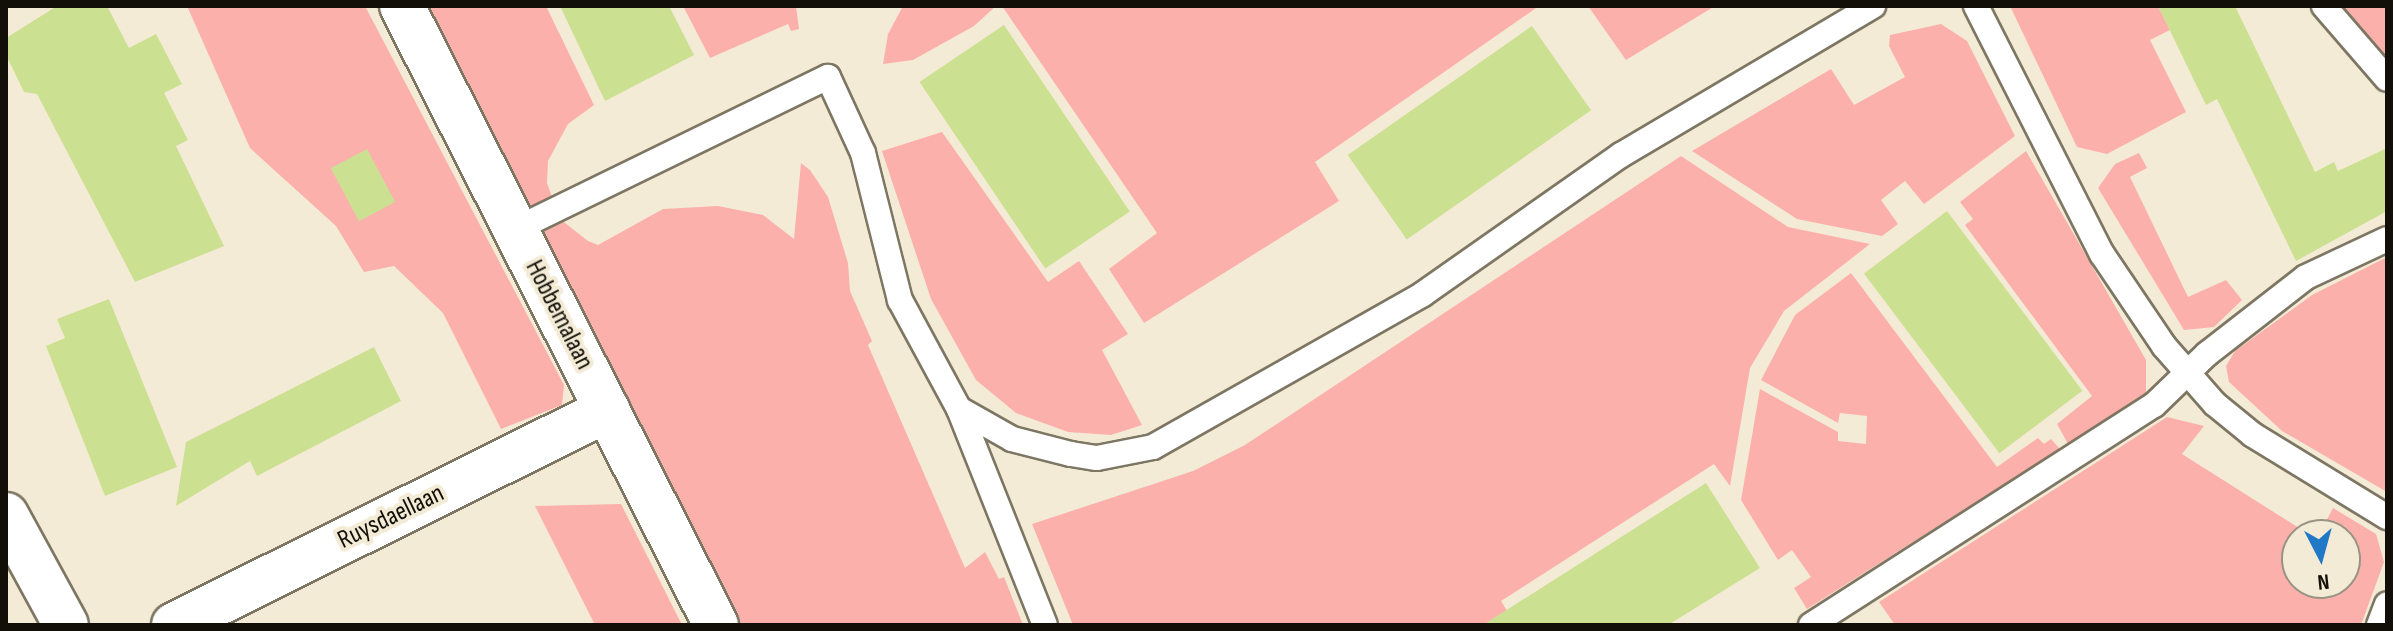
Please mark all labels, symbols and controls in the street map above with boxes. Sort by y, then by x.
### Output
street label: Hobbemalaan [518,255,600,375]
street label: Ruysdaellaan [333,478,449,556]
north arrow [2281,519,2361,599]
text: N [2316,567,2331,595]

